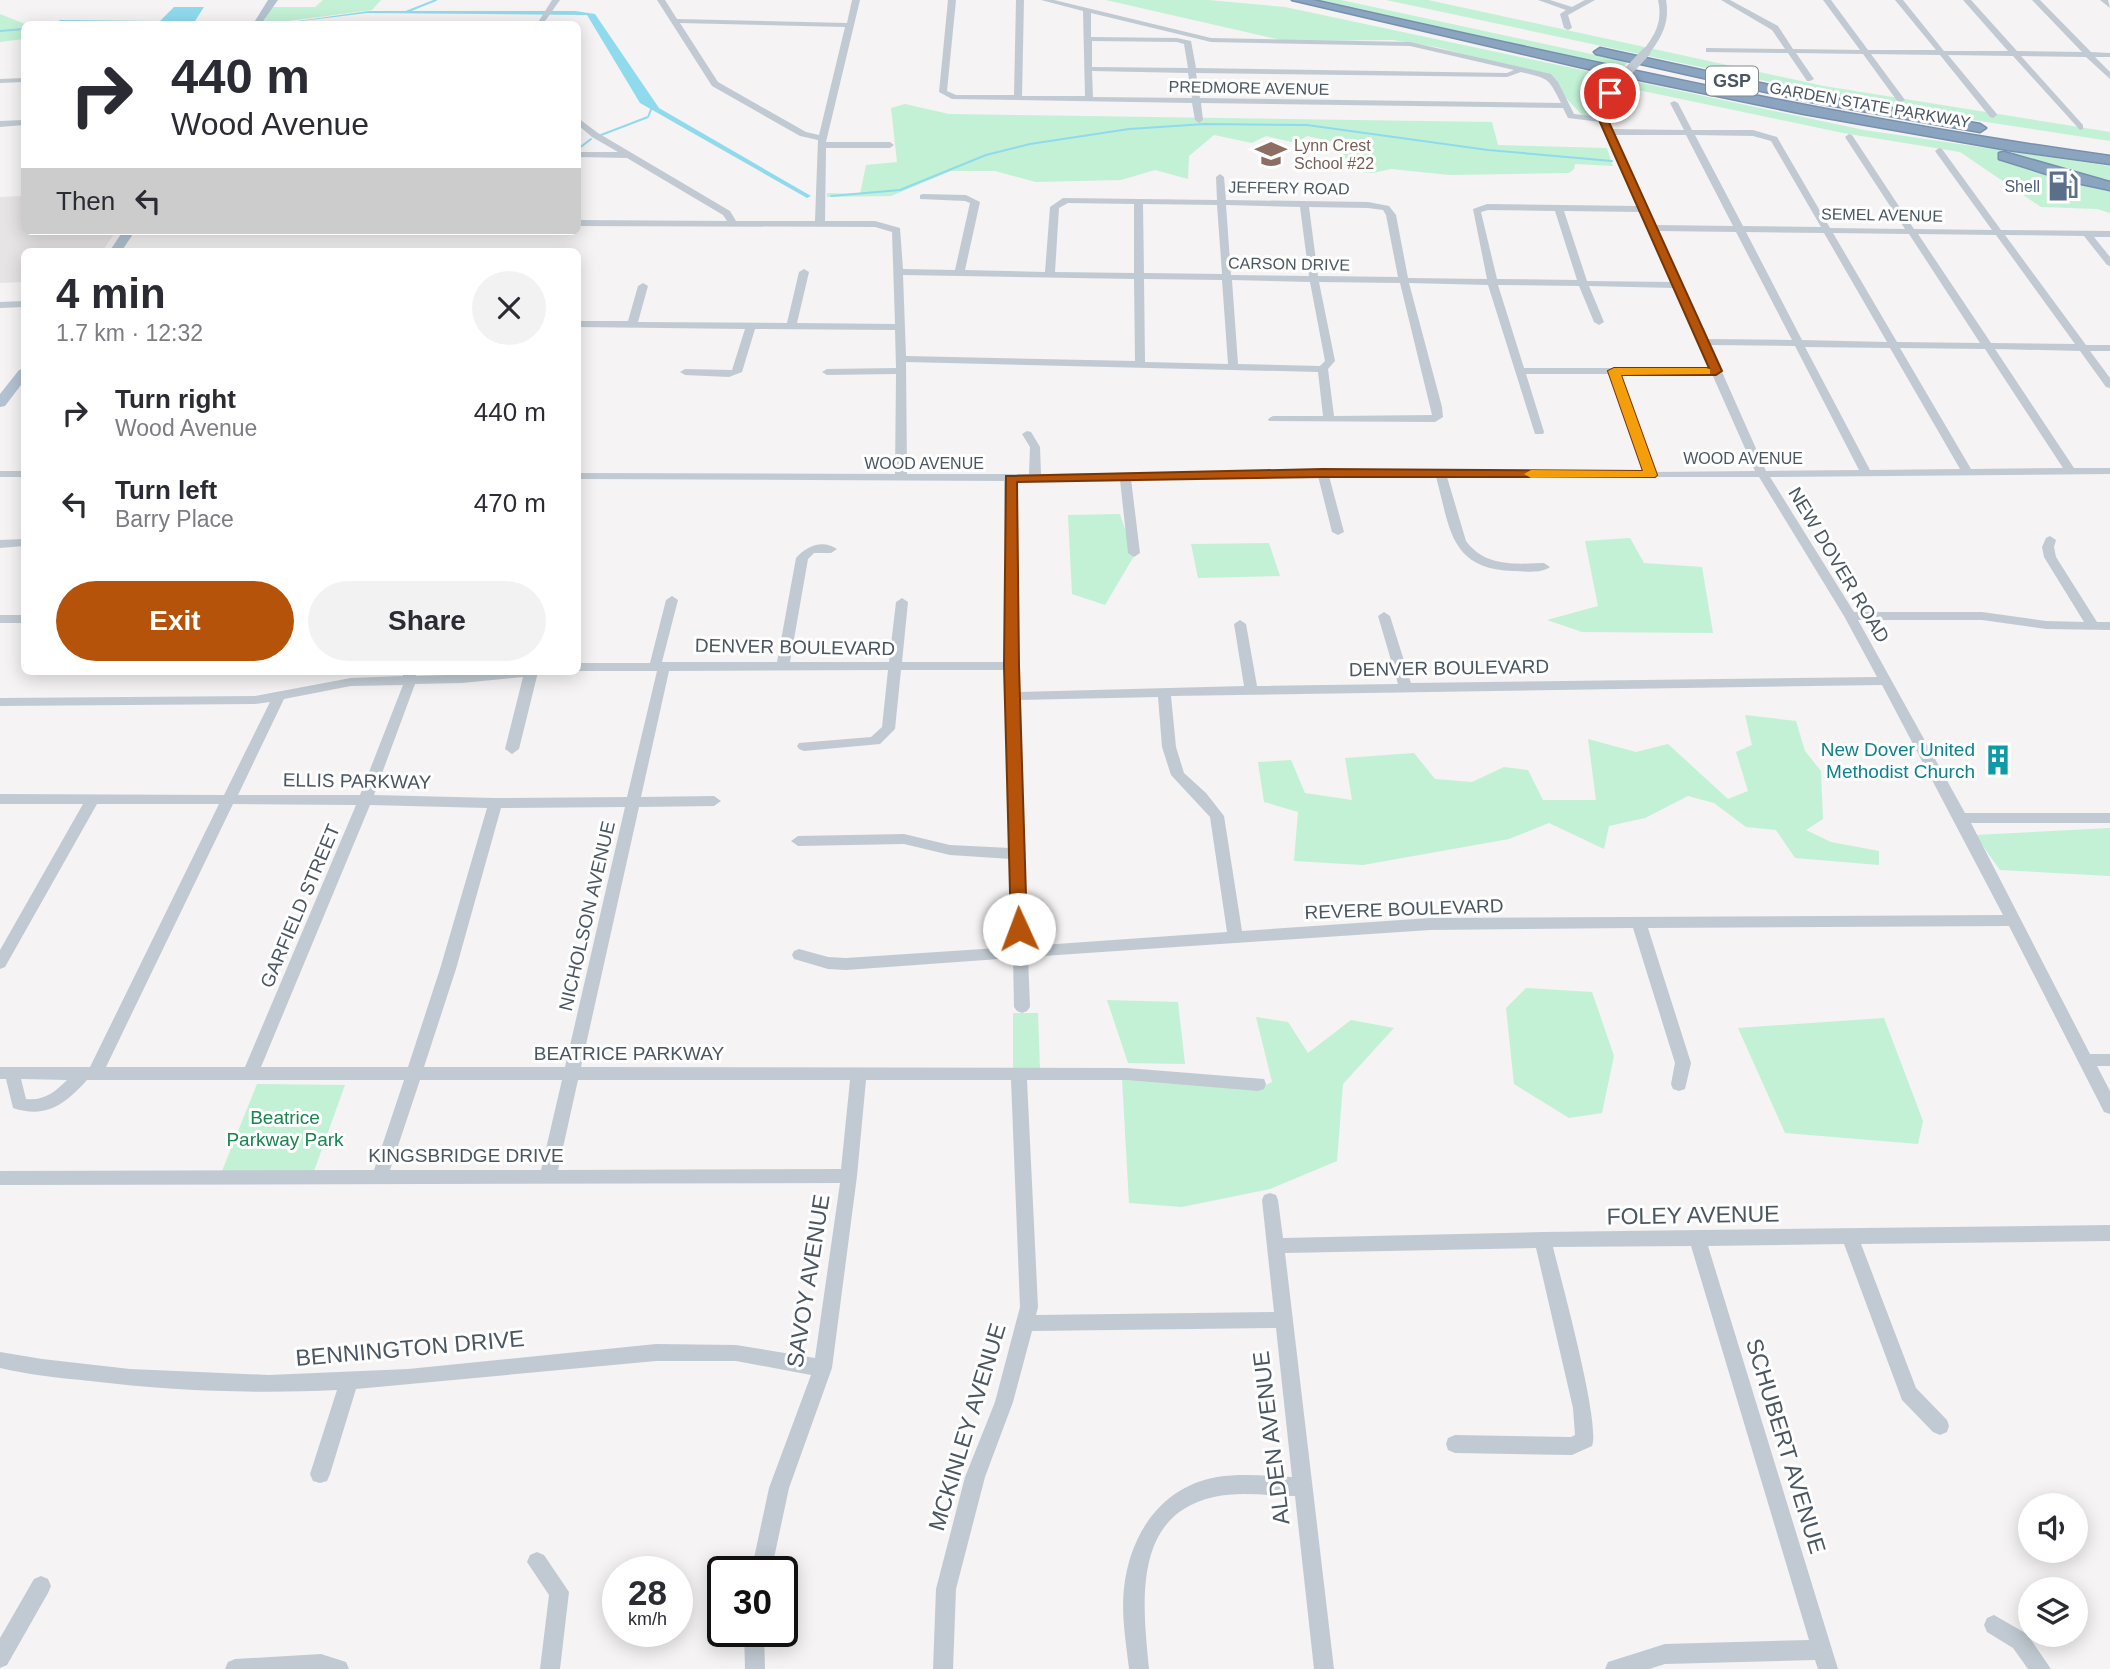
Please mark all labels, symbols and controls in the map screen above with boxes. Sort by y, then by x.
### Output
icon: right [56,49,147,140]
text: 440 m [171,49,310,103]
pin [1580,63,1640,123]
road number: GSP [1706,66,1758,96]
icon: arrive [1591,74,1629,112]
street label: PREDMORE AVENUE [1169,78,1329,98]
street label: GARDEN STATE PARKWAY [1768,79,1972,131]
text: Wood Avenue [171,106,369,142]
school or university icon: Lynn Crest School #22 [1254,137,1288,171]
place label: Lynn Crest School #22 [1294,137,1374,172]
fuel station icon: Shell [2046,169,2080,203]
street label: JEFFERY ROAD [1228,178,1350,198]
place label: Shell [2004,178,2040,195]
icon: left [129,182,167,220]
text: Then [56,186,115,216]
street label: SEMEL AVENUE [1821,205,1943,225]
street label: CARSON DRIVE [1228,254,1350,274]
text: 4 min [56,270,166,317]
button: close [472,271,546,345]
text: 1.7 km · 12:32 [56,320,203,346]
text: Turn right [115,384,236,414]
icon: right [56,394,94,432]
text: 440 m [474,397,546,427]
text: Wood Avenue [115,415,257,441]
street label: WOOD AVENUE [1683,450,1803,467]
street label: WOOD AVENUE [864,455,984,472]
text: Turn left [115,475,217,505]
street label: NEW DOVER ROAD [1784,484,1894,646]
icon: left [56,485,94,523]
text: 470 m [474,488,546,518]
text: Barry Place [115,506,234,532]
button: Exit [56,581,294,661]
button: Share [308,581,546,661]
street label: DENVER BOULEVARD [695,635,895,659]
street label: DENVER BOULEVARD [1349,656,1549,680]
place label: New Dover United Methodist Church [1821,739,1975,782]
building icon: New Dover United Methodist Church [1981,743,2015,777]
street label: ELLIS PARKWAY [283,769,432,793]
street label: NICHOLSON AVENUE [555,819,619,1013]
street label: GARFIELD STREET [256,821,344,991]
position arrow [982,892,1056,966]
street label: REVERE BOULEVARD [1304,895,1504,923]
street label: BEATRICE PARKWAY [534,1043,725,1064]
park label: Beatrice Parkway Park [226,1107,344,1150]
street label: KINGSBRIDGE DRIVE [368,1145,564,1166]
street label: SAVOY AVENUE [781,1192,835,1370]
street label: FOLEY AVENUE [1606,1200,1780,1230]
street label: MCKINLEY AVENUE [923,1320,1011,1534]
street label: BENNINGTON DRIVE [294,1325,526,1371]
street label: SCHUBERT AVENUE [1741,1335,1831,1557]
street label: ALDEN AVENUE [1247,1350,1295,1526]
map controls [2018,1493,2088,1647]
button: sound [2018,1493,2088,1563]
speed limit sign: 30 [707,1556,798,1647]
text: 28 [628,1573,667,1612]
button: layers [2018,1577,2088,1647]
text: km/h [628,1609,667,1629]

